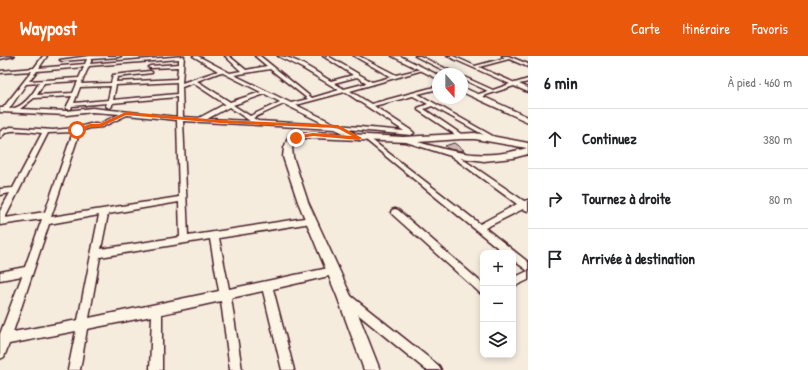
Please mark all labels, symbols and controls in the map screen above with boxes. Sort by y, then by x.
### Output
text: Waypost [20,15,77,41]
text: Carte [631,19,660,38]
text: Itinéraire [682,19,730,38]
text: Favoris [752,19,788,38]
north arrow [432,68,468,104]
text: 6 min [544,71,578,94]
text: À pied · 460 m [728,73,792,91]
route start [68,121,86,139]
icon: ahead [544,128,566,150]
text: Continuez [582,128,637,149]
route end [287,129,305,147]
text: 380 m [763,130,792,148]
icon: right [544,188,566,210]
text: Tournez à droite [582,188,671,209]
text: 80 m [769,190,792,208]
icon: arrive [544,248,566,270]
text: Arrivée à destination [582,248,695,269]
map controls [480,250,516,358]
button: + [480,250,516,286]
button: − [480,286,516,322]
button: layers [480,322,516,358]

